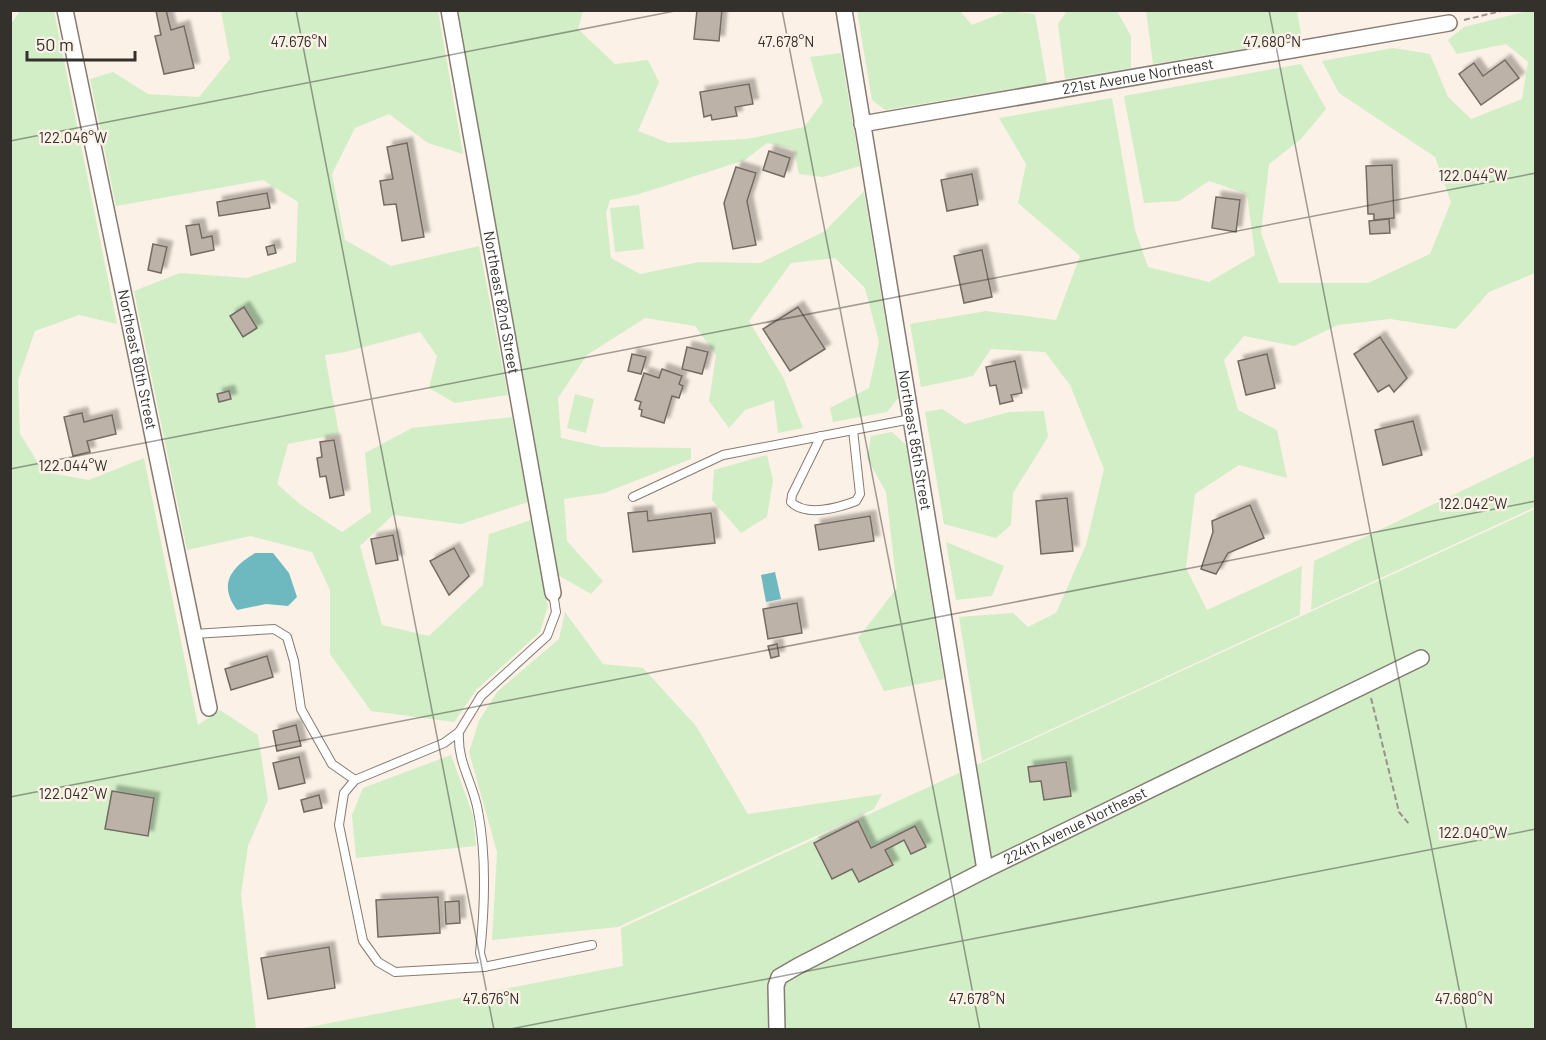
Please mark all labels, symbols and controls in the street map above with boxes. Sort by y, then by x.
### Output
scale bar [27,24,135,62]
text: 47.676°N [271,32,327,50]
text: 47.678°N [758,32,814,50]
text: 47.680°N [1243,32,1301,50]
text: 50 m [36,33,74,55]
street label: 221st Avenue Northeast [1061,54,1215,97]
text: 122.046°W [39,128,107,146]
text: 122.044°W [1439,166,1507,184]
street label: Northeast 82nd Street [481,229,524,375]
street label: Northeast 80th Street [115,288,161,431]
street label: Northeast 85th Street [895,369,936,512]
text: 122.044°W [39,456,107,474]
text: 122.042°W [1439,494,1507,512]
street label: 224th Avenue Northeast [1000,783,1150,868]
text: 122.042°W [39,784,107,802]
text: 122.040°W [1438,823,1508,841]
text: 47.676°N [463,989,519,1007]
text: 47.678°N [949,989,1005,1007]
text: 47.680°N [1435,989,1493,1007]

